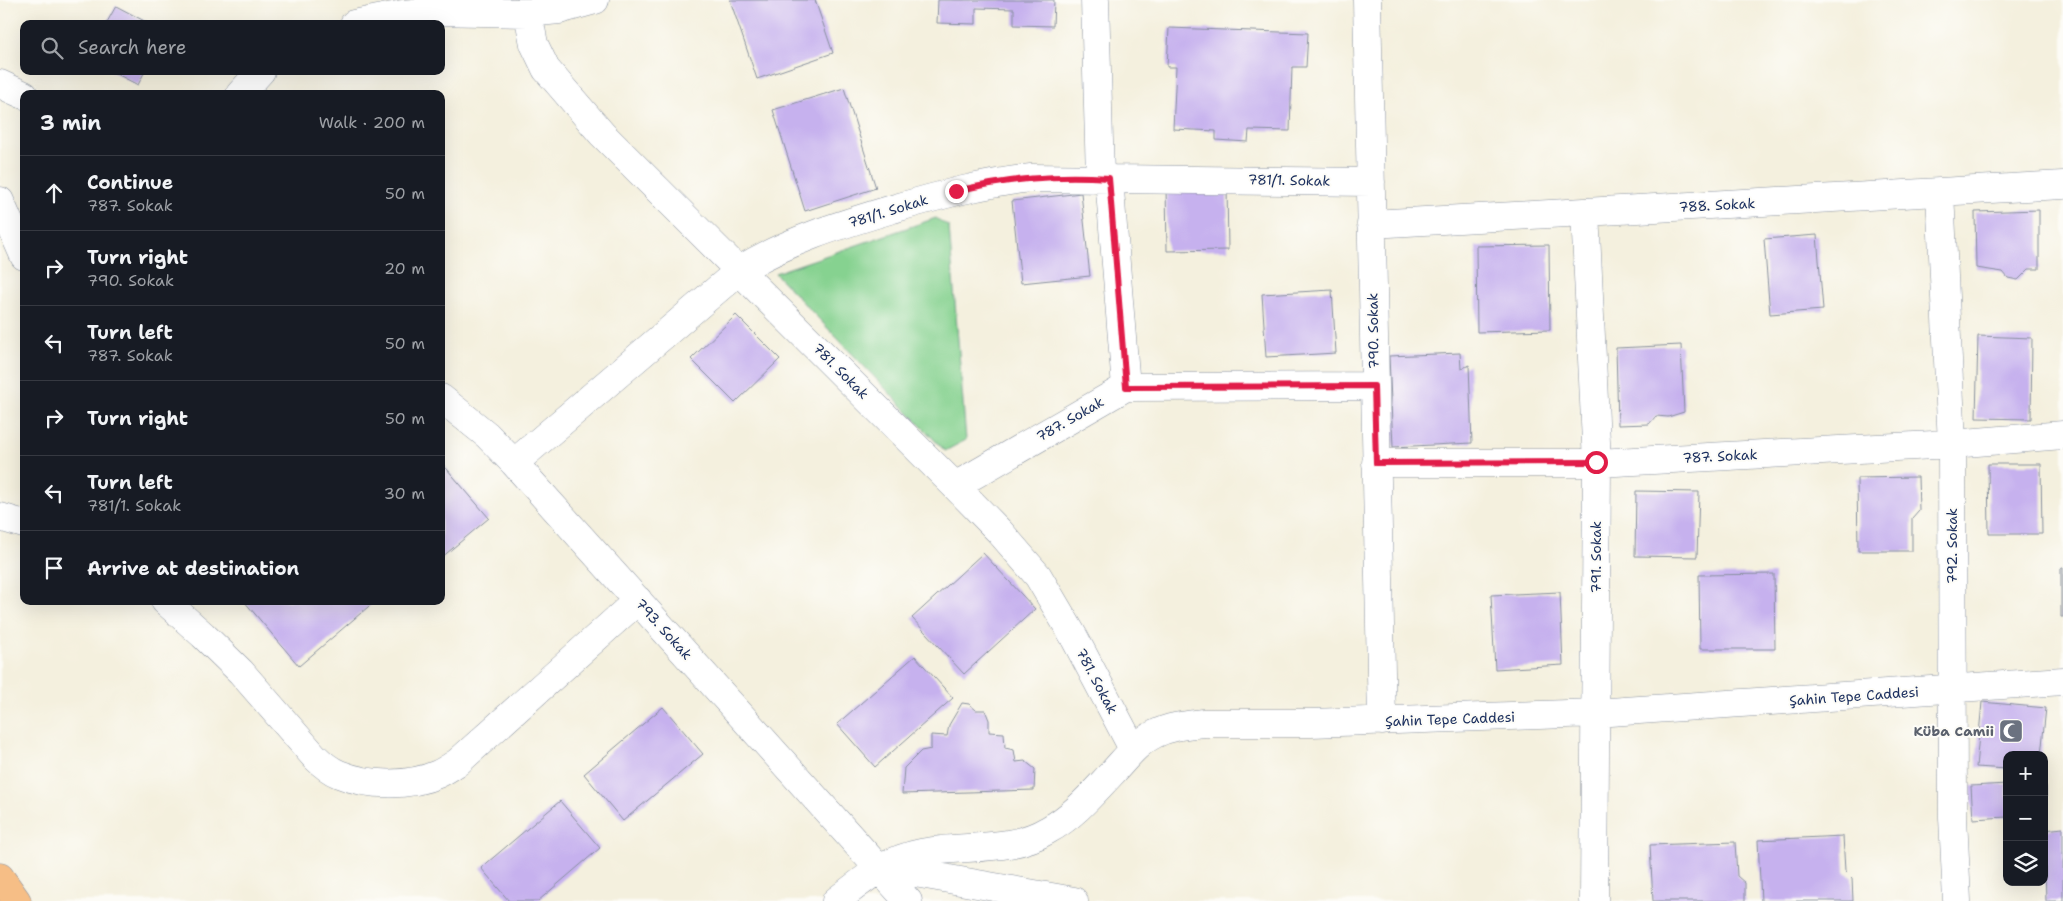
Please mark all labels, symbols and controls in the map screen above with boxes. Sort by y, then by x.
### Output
search box [20,20,445,75]
icon: search [38,34,66,62]
text: Search here [78,35,187,60]
text: 3 min [40,109,101,137]
text: Walk · 200 m [319,112,425,133]
text: Continue [87,170,173,195]
street label: 781/1. Sokak [1248,170,1330,190]
icon: ahead [40,179,68,207]
route end [945,180,968,203]
text: 50 m [385,183,425,204]
street label: 781/1. Sokak [846,190,930,232]
street label: 788. Sokak [1678,194,1756,216]
text: 787. Sokak [87,195,173,216]
text: Turn right [87,245,188,270]
icon: right [40,254,68,282]
text: 20 m [384,258,425,279]
text: 790. Sokak [87,270,174,291]
street label: 790. Sokak [1363,293,1383,369]
text: Turn left [87,320,173,345]
icon: left [40,329,68,357]
text: 50 m [385,333,425,354]
street label: 781. Sokak [809,339,873,403]
text: 787. Sokak [87,345,173,366]
street label: 787. Sokak [1033,392,1107,446]
icon: right [40,404,68,432]
text: Turn right [87,406,188,431]
text: 50 m [385,408,425,429]
street label: 787. Sokak [1682,445,1758,467]
route start [1585,451,1608,474]
text: Turn left [87,470,173,495]
icon: left [40,479,68,507]
text: 30 m [384,483,425,504]
text: 781/1. Sokak [87,495,181,516]
street label: 792. Sokak [1943,508,1961,584]
street label: 791. Sokak [1587,521,1605,593]
icon: arrive [40,554,68,582]
text: Arrive at destination [87,556,299,581]
street label: 793. Sokak [632,595,696,663]
street label: 781. Sokak [1072,645,1122,717]
street label: Şahin Tepe Caddesi [1788,682,1920,710]
street label: Şahin Tepe Caddesi [1385,708,1515,730]
mosque icon: Küba Camii [1998,718,2024,744]
place label: Küba Camii [1914,722,1994,740]
map controls [2003,751,2048,886]
button: + [2003,751,2048,796]
button: − [2003,796,2048,841]
button: layers [2003,841,2048,886]

